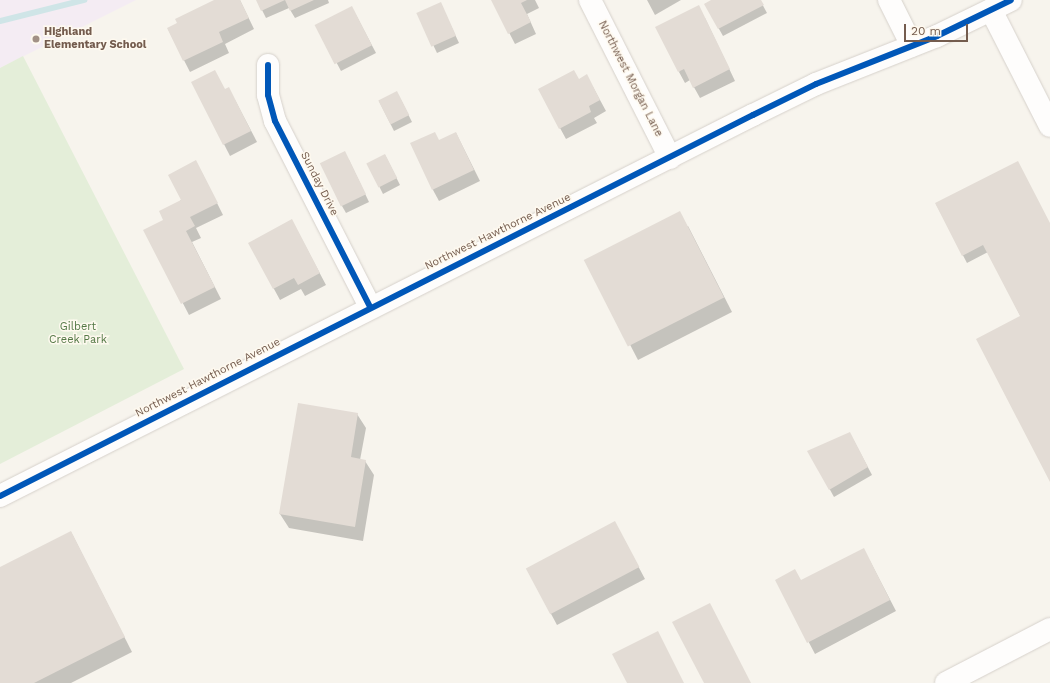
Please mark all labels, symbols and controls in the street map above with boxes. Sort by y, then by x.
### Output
scale bar [906,16,970,42]
street label: Northwest Morgan Lane [595,19,665,139]
text: 20 m [911,24,941,38]
place label: Highland Elementary School [44,26,147,52]
marker: Highland Elementary School [31,34,41,44]
street label: Sunday Drive [297,150,341,218]
street label: Northwest Hawthorne Avenue [423,191,573,273]
park label: Gilbert Creek Park [49,321,107,347]
street label: Northwest Hawthorne Avenue [133,336,283,420]

